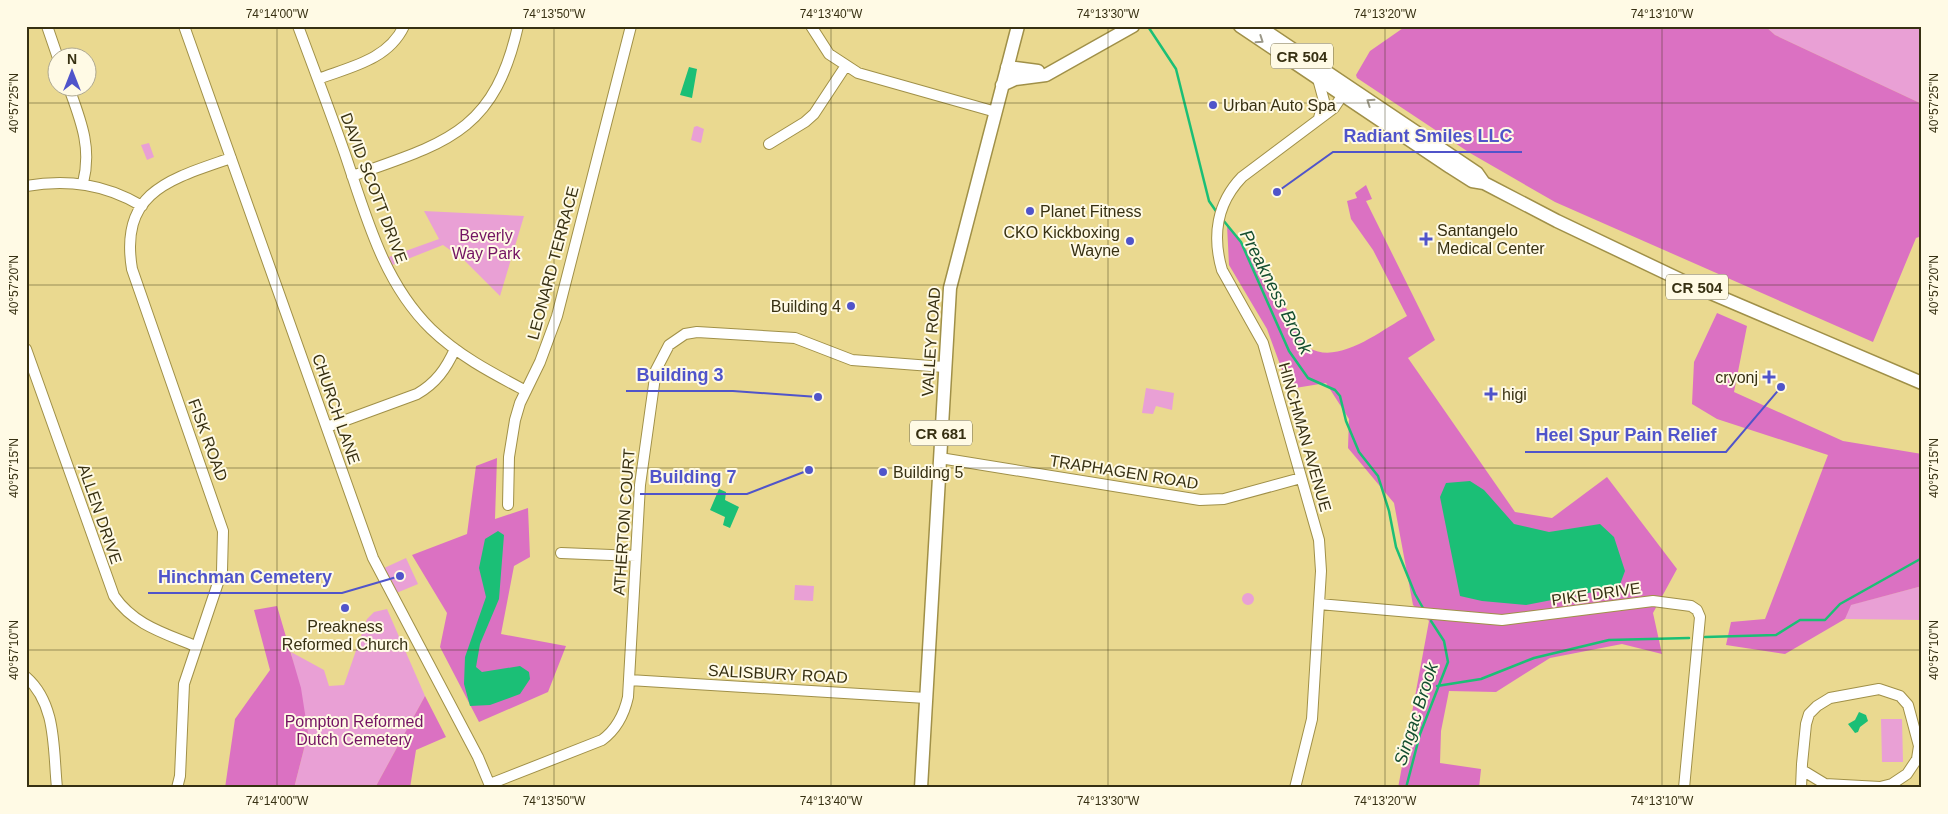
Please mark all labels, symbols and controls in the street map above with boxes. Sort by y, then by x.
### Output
text: 74°14'00"W [246,7,309,21]
text: 74°13'50"W [523,7,586,21]
text: 74°13'40"W [800,7,863,21]
text: 74°13'30"W [1077,7,1140,21]
text: 74°13'20"W [1354,7,1417,21]
text: 74°13'10"W [1631,7,1694,21]
one-way arrow [1254,34,1264,43]
road number: CR 504 [1271,44,1333,68]
north arrow [48,48,98,98]
text: N [67,51,77,67]
text: 40°57'25"N [7,73,21,133]
text: 40°57'25"N [1927,73,1941,133]
place label: Urban Auto Spa [1223,97,1336,114]
marker: Urban Auto Spa [1207,99,1219,111]
one-way arrow [1367,99,1376,109]
street label: DAVID SCOTT DRIVE [337,111,411,265]
callout: Radiant Smiles LLC [1333,119,1522,152]
text: Radiant Smiles LLC [1343,126,1513,146]
street label: LEONARD TERRACE [524,185,582,341]
place label: Planet Fitness [1040,203,1141,220]
marker: Planet Fitness [1024,205,1036,217]
place label: Santangelo Medical Center [1437,222,1545,257]
place label: CKO Kickboxing Wayne [1004,224,1120,259]
water label: Preakness Brook [1236,226,1316,358]
park label: Beverly Way Park [452,227,521,262]
marker: Santangelo Medical Center [1419,232,1433,246]
marker: CKO Kickboxing Wayne [1124,235,1136,247]
text: 40°57'20"N [7,255,21,315]
text: 40°57'20"N [1927,255,1941,315]
road number: CR 504 [1666,274,1728,300]
street label: VALLEY ROAD [919,287,943,397]
place label: Building 4 [771,298,841,315]
marker: Building 4 [845,300,857,312]
street label: CHURCH LANE [309,352,363,466]
callout: Building 3 [626,358,733,391]
street label: HINCHMAN AVENUE [1276,360,1334,514]
text: Building 3 [637,365,724,385]
place label: cryonj [1715,369,1758,386]
marker: cryonj [1762,370,1776,384]
place label: higi [1502,386,1527,403]
marker: higi [1484,387,1498,401]
street label: FISK ROAD [185,397,231,483]
callout: Heel Spur Pain Relief [1525,419,1726,452]
road number: CR 681 [910,420,972,446]
text: Heel Spur Pain Relief [1535,425,1718,445]
text: 40°57'15"N [7,438,21,498]
text: 40°57'15"N [1927,438,1941,498]
street label: ATHERTON COURT [610,448,638,596]
street label: TRAPHAGEN ROAD [1048,452,1200,492]
callout: Building 7 [640,461,747,494]
street label: ALLEN DRIVE [75,462,125,566]
place label: Building 5 [893,464,963,481]
marker: Building 5 [877,466,889,478]
text: Building 7 [650,467,737,487]
callout: Hinchman Cemetery [148,560,342,593]
text: Hinchman Cemetery [158,567,332,587]
street label: PIKE DRIVE [1550,579,1642,609]
marker: Preakness Reformed Church [339,602,351,614]
place label: Preakness Reformed Church [282,618,408,653]
text: 40°57'10"N [7,620,21,680]
text: 40°57'10"N [1927,620,1941,680]
water label: Singac Brook [1390,659,1442,768]
street label: SALISBURY ROAD [708,662,848,686]
park label: Pompton Reformed Dutch Cemetery [285,713,423,748]
text: 74°14'00"W [246,794,309,808]
text: 74°13'50"W [523,794,586,808]
text: 74°13'40"W [800,794,863,808]
text: 74°13'30"W [1077,794,1140,808]
text: 74°13'20"W [1354,794,1417,808]
text: 74°13'10"W [1631,794,1694,808]

